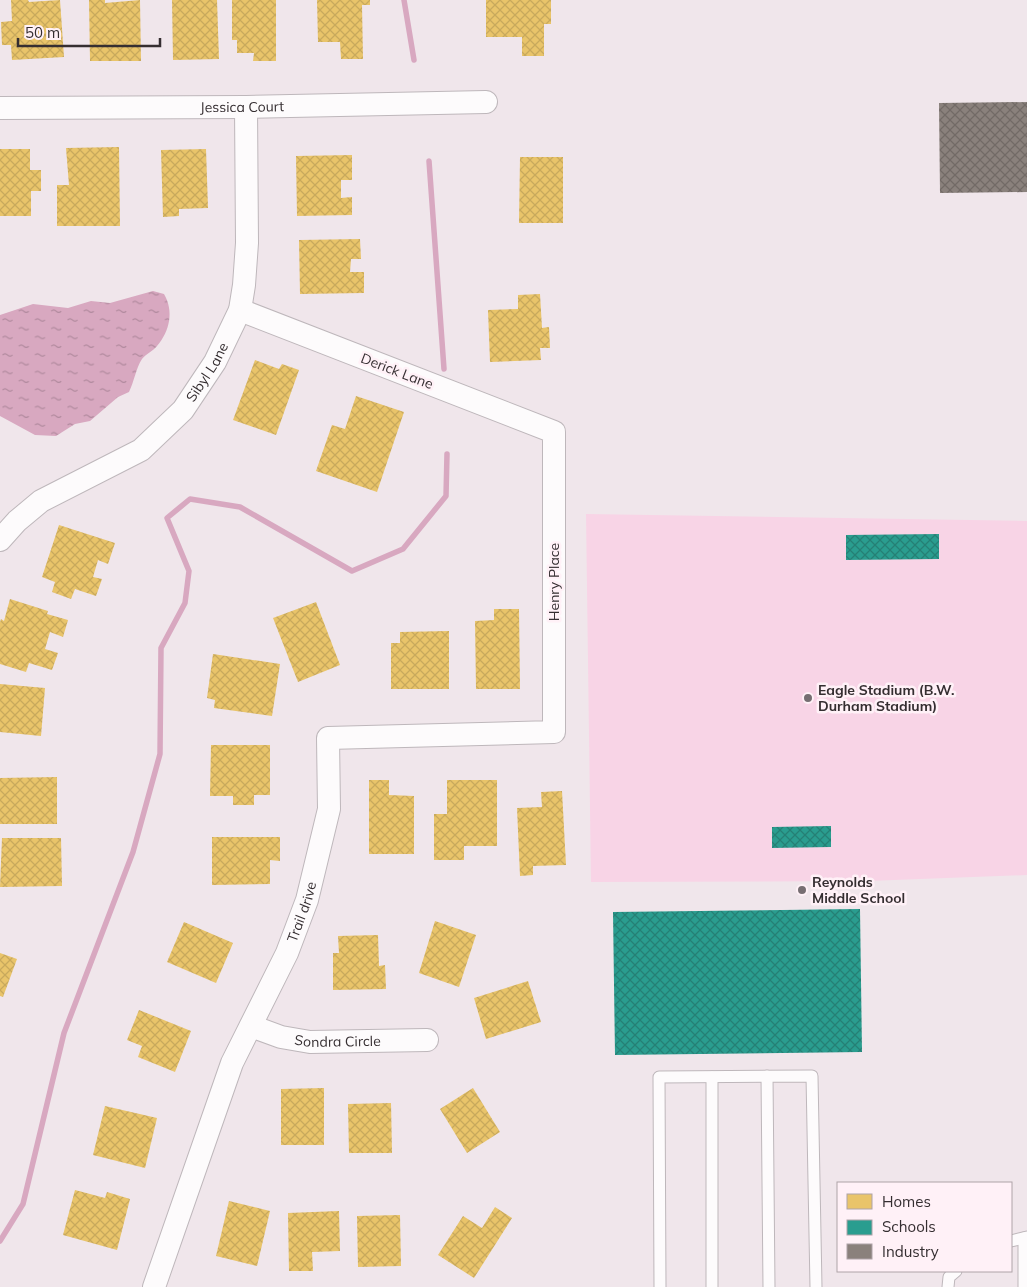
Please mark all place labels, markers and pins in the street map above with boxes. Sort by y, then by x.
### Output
place label: Eagle Stadium (B.W. Durham Stadium) [818,681,955,715]
marker: Eagle Stadium (B.W. Durham Stadium) [802,692,814,704]
place label: Reynolds Middle School [812,873,905,907]
marker: Reynolds Middle School [796,884,808,896]

